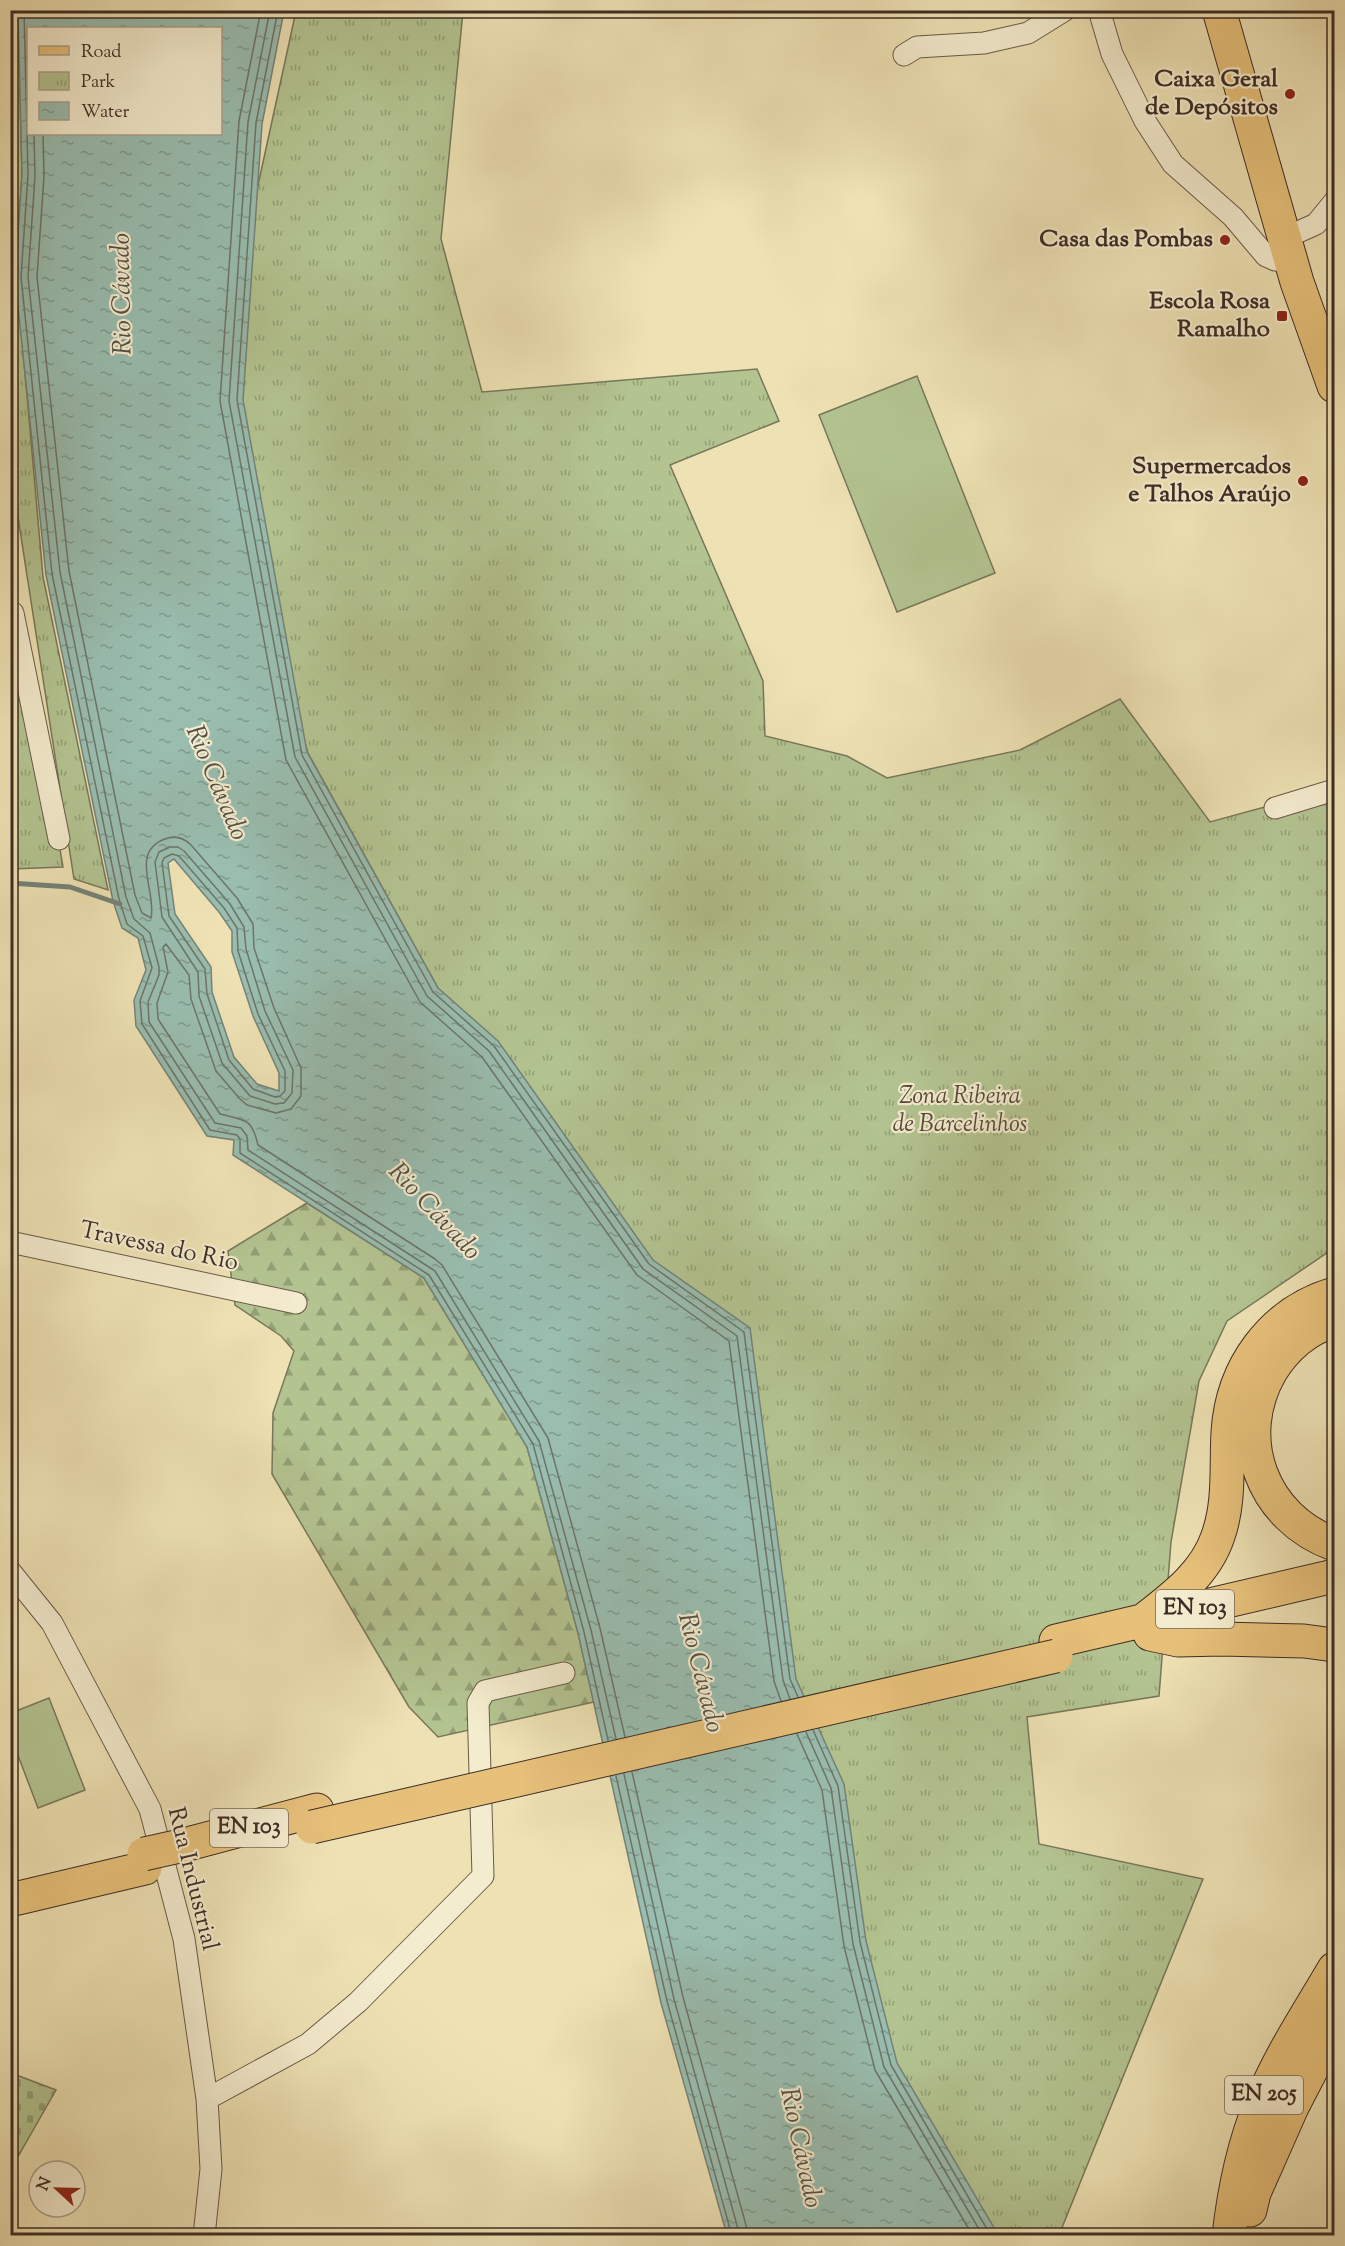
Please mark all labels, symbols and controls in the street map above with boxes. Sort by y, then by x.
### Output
legend [27,27,222,135]
text: Road [81,40,121,66]
place label: Caixa Geral de Depósitos [1145,63,1278,125]
text: Park [81,70,116,96]
marker: Caixa Geral de Depósitos [1283,87,1297,101]
text: Water [81,100,130,126]
place label: Casa das Pombas [1039,223,1213,257]
water label: Rio Cávado [103,233,143,355]
marker: Casa das Pombas [1218,233,1232,247]
place label: Escola Rosa Ramalho [1149,285,1271,347]
marker: Escola Rosa Ramalho [1275,309,1289,323]
place label: Supermercados e Talhos Araújo [1128,450,1291,512]
marker: Supermercados e Talhos Araújo [1296,474,1310,488]
water label: Rio Cávado [175,720,257,846]
park label: Zona Ribeira de Barcelinhos [893,1080,1027,1142]
water label: Rio Cávado [379,1155,489,1269]
street label: Travessa do Rio [77,1214,241,1280]
road number: EN 103 [1156,1590,1234,1628]
water label: Rio Cávado [667,1609,733,1737]
street label: Rua Industrial [158,1804,226,1955]
road number: EN 103 [210,1809,288,1847]
road number: EN 205 [1225,2076,1303,2114]
water label: Rio Cávado [769,2085,831,2211]
north arrow [27,2159,87,2219]
text: N [32,2174,59,2195]

